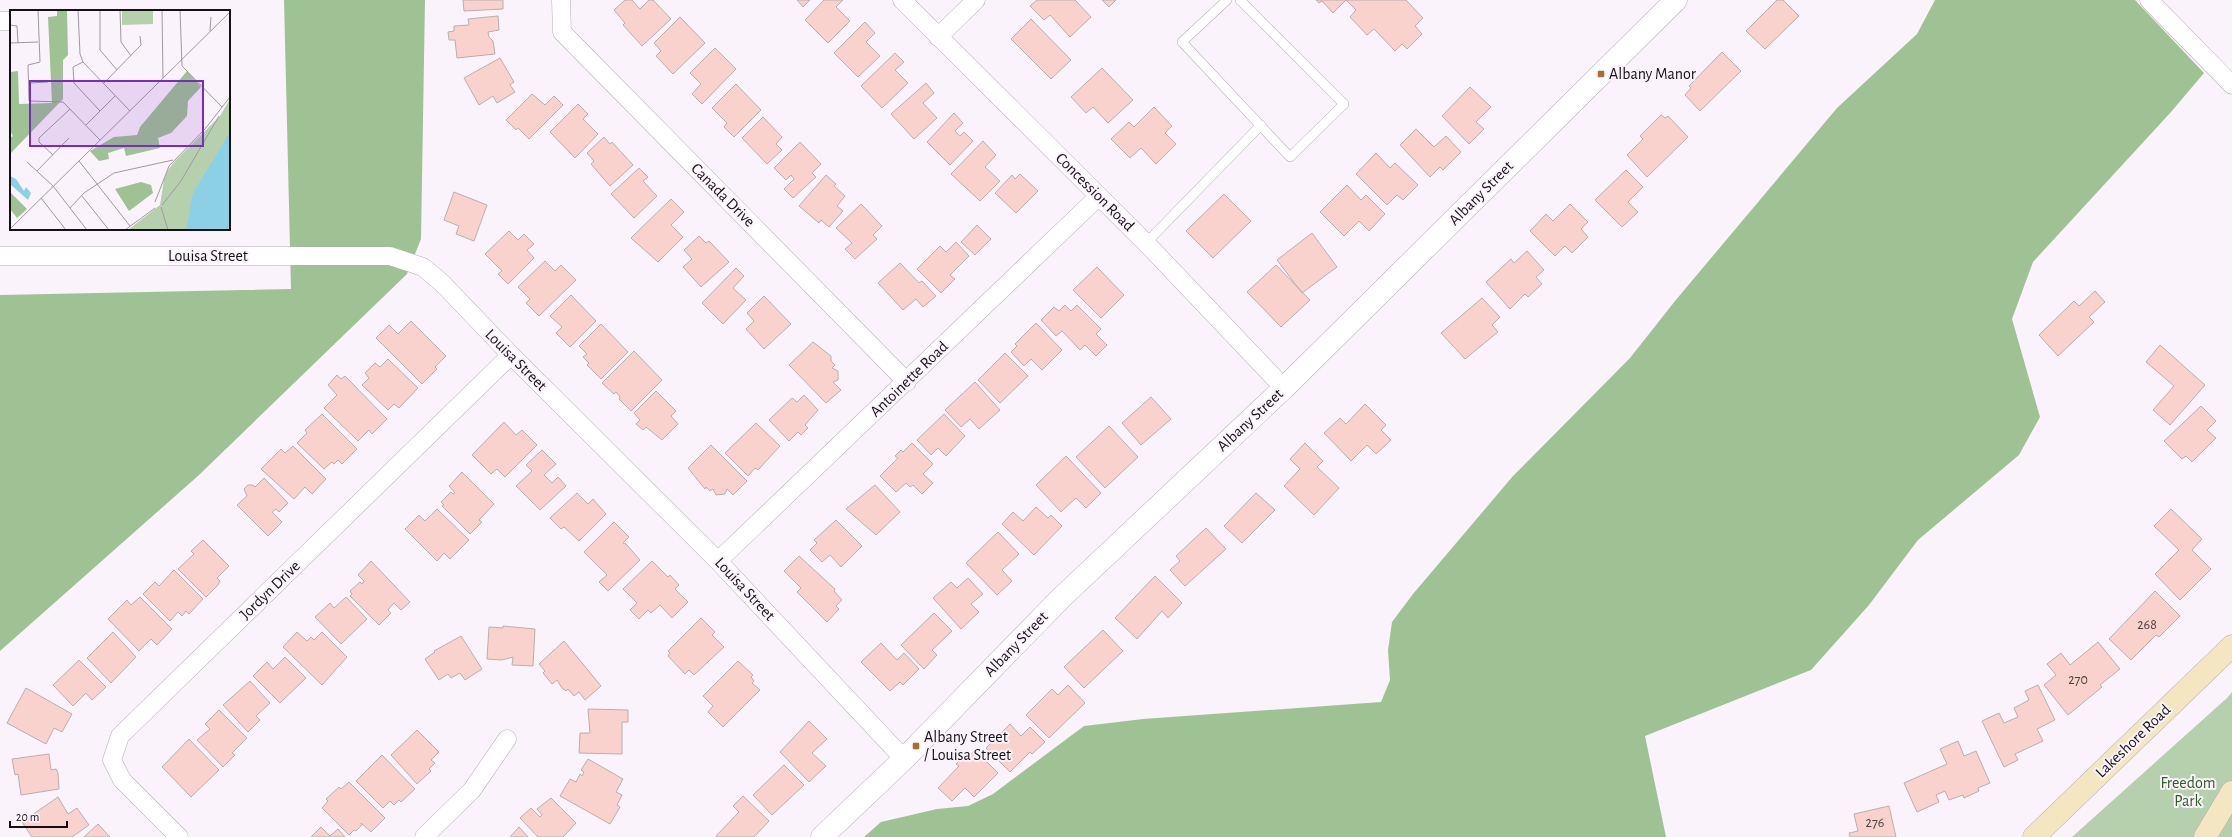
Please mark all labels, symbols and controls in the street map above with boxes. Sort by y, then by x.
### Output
inset map [10,10,230,230]
place label: Albany Manor [1609,66,1697,83]
marker: Albany Manor [1596,69,1606,79]
street label: Concession Road [1053,150,1137,234]
street label: Albany Street [1446,158,1517,229]
street label: Canada Drive [688,160,758,230]
street label: Louisa Street [168,248,248,264]
street label: Louisa Street [482,326,550,394]
street label: Antoinette Road [867,338,951,420]
street label: Albany Street [1214,386,1287,455]
street label: Louisa Street [712,554,778,624]
street label: Jordyn Drive [237,558,304,623]
street label: Albany Street [981,608,1052,680]
house number: 268 [2137,618,2157,632]
house number: 270 [2068,673,2088,687]
street label: Lakeshore Road [2092,701,2174,781]
place label: Albany Street / Louisa Street [924,729,1011,763]
marker: Albany Street / Louisa Street [911,741,921,751]
park label: Freedom Park [2160,775,2216,809]
scale bar [10,803,67,829]
text: 20 m [16,811,39,823]
house number: 276 [1866,816,1884,830]

